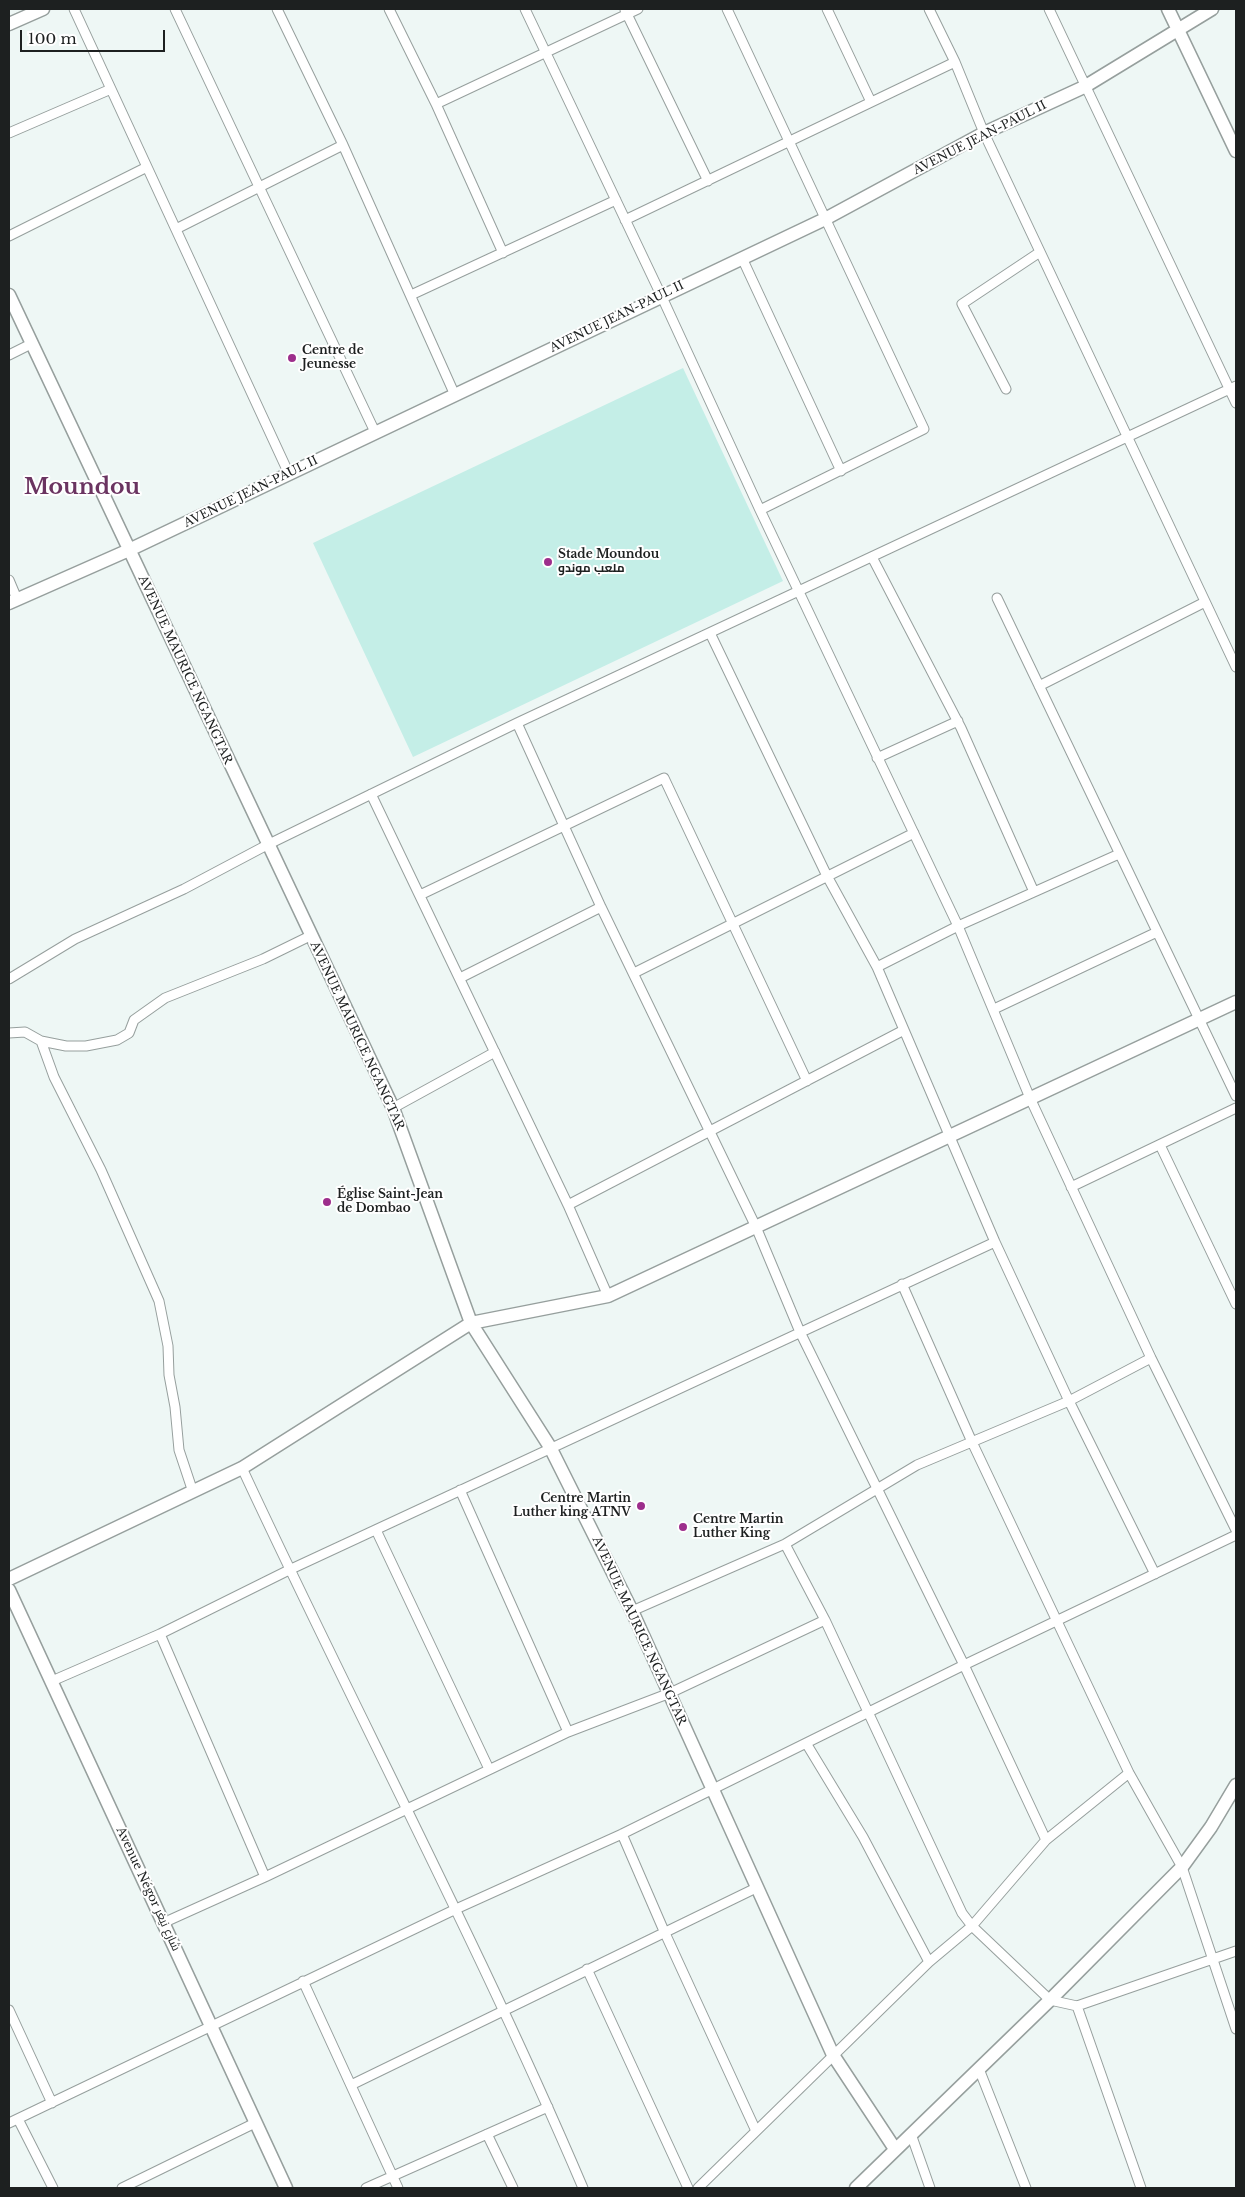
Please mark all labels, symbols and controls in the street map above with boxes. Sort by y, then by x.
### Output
scale bar [22,20,168,52]
text: 100 m [28,29,77,48]
street label: AVENUE JEAN-PAUL II [911,98,1049,178]
street label: AVENUE JEAN-PAUL II [548,278,686,356]
place label: Centre de Jeunesse [302,344,364,372]
marker: Centre de Jeunesse [286,352,298,364]
street label: AVENUE JEAN-PAUL II [182,453,320,531]
district label: Moundou [24,475,140,501]
place label: Stade Moundou ملعب موندو [558,548,659,576]
marker: Stade Moundou ملعب موندو [542,556,554,568]
street label: AVENUE MAURICE NGANGTAR [135,573,235,767]
street label: AVENUE MAURICE NGANGTAR [307,939,407,1133]
place label: Église Saint-Jean de Dombao [337,1188,443,1216]
marker: Église Saint-Jean de Dombao [321,1196,333,1208]
place label: Centre Martin Luther king ATNV [513,1492,631,1520]
marker: Centre Martin Luther king ATNV [635,1500,647,1512]
place label: Centre Martin Luther King [693,1513,784,1541]
marker: Centre Martin Luther King [677,1521,689,1533]
street label: AVENUE MAURICE NGANGTAR [589,1534,689,1728]
street label: Avenue Négor شارع نيغر [113,1825,183,1953]

